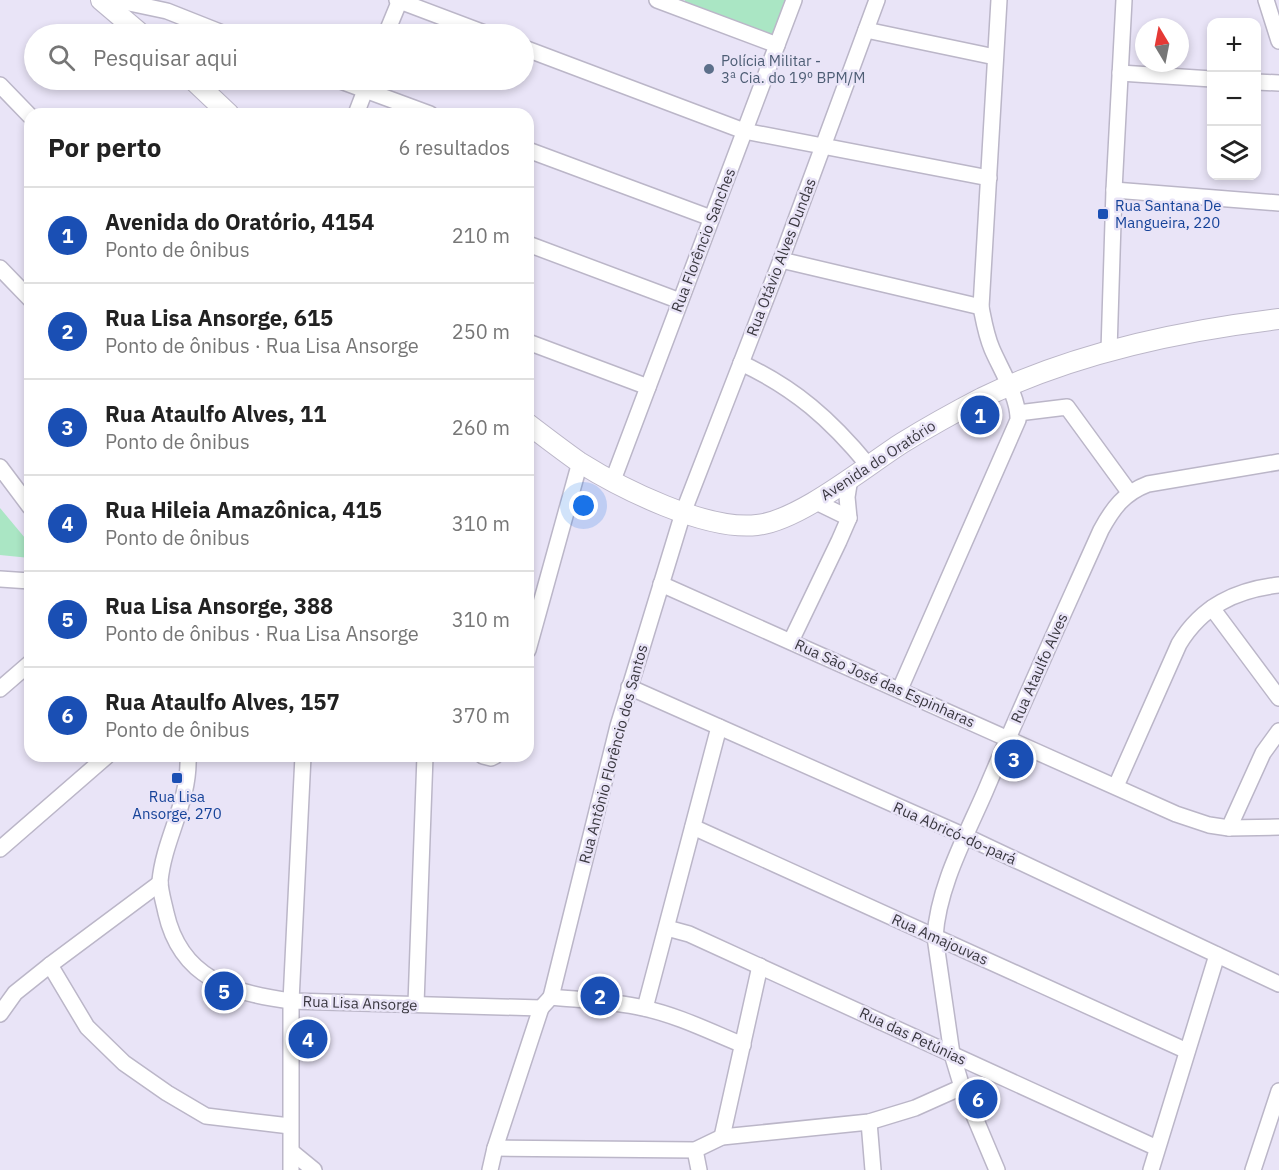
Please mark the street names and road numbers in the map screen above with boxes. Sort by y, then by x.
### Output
street label: Rua Florêncio Sanches [667,165,739,315]
street label: Rua Otávio Alves Dundas [742,175,820,339]
street label: Avenida do Oratório [817,416,939,504]
street label: Rua Ataulfo Alves [1006,610,1072,726]
street label: Rua São José das Espinharas [792,635,978,731]
street label: Rua Antônio Florêncio dos Santos [575,642,651,866]
street label: Rua Abricó-do-pará [890,797,1020,869]
street label: Rua Amajouvas [889,909,991,969]
street label: Rua Lisa Ansorge [302,992,418,1014]
street label: Rua das Petúnias [857,1003,969,1069]

